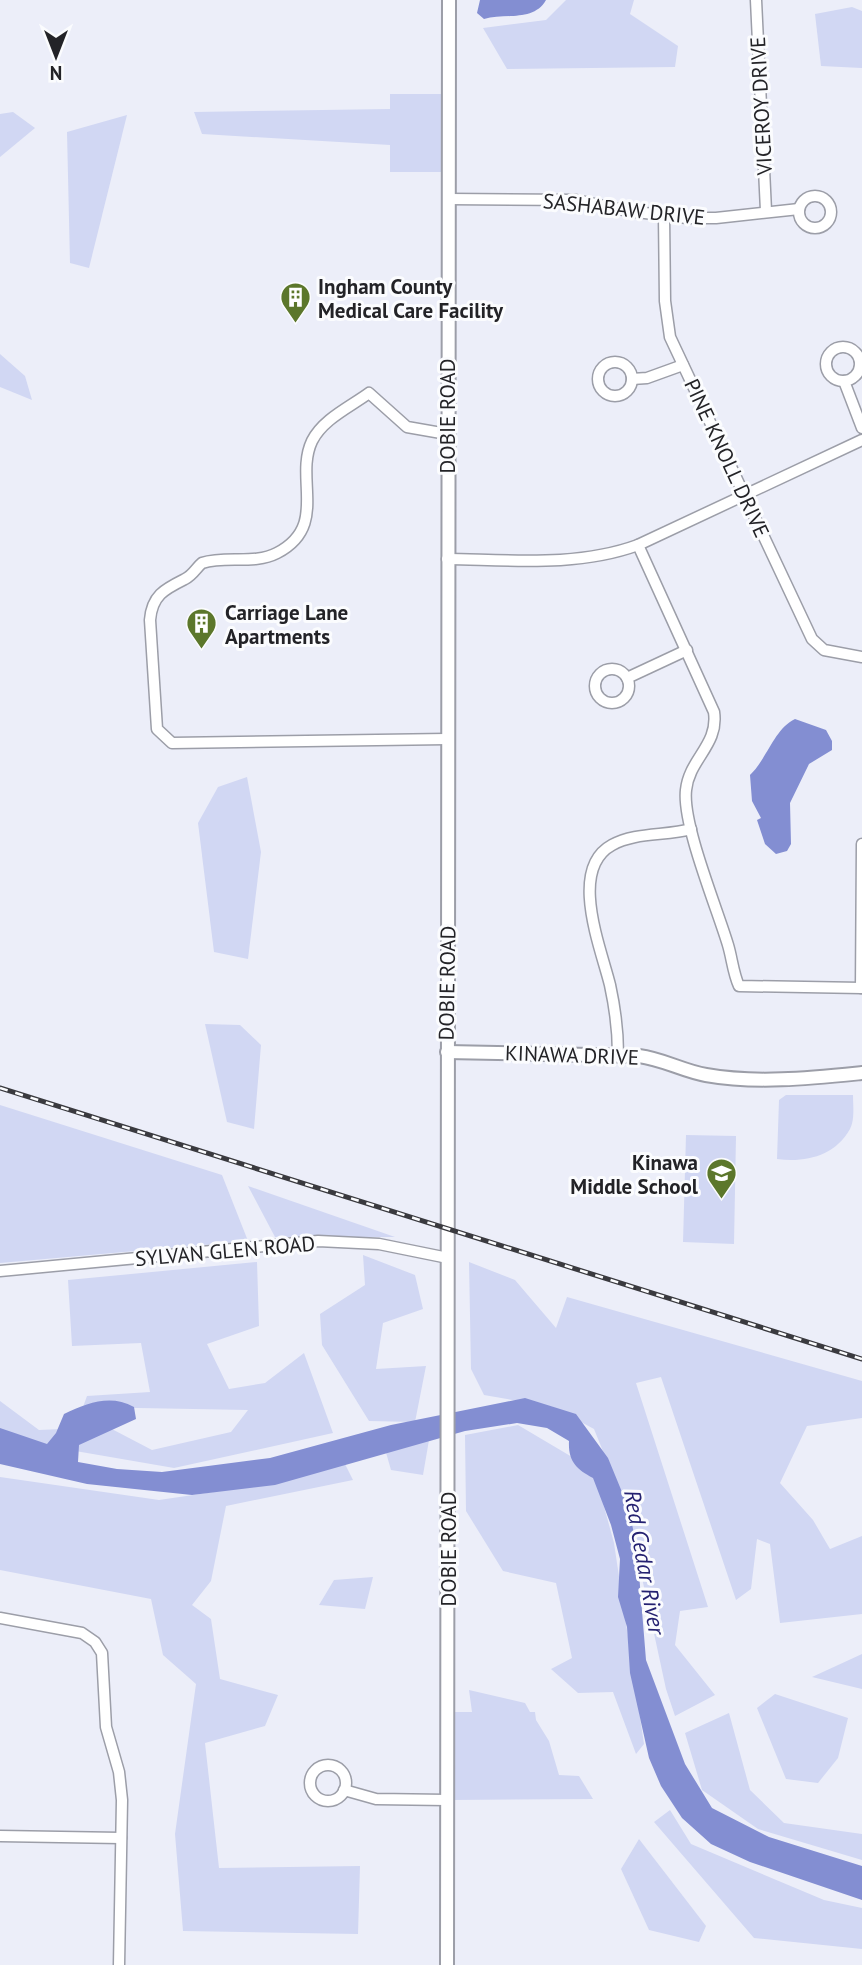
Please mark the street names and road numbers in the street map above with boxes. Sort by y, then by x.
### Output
street label: VICEROY DRIVE [744,36,778,177]
street label: SASHABAW DRIVE [542,187,706,231]
street label: DOBIE ROAD [434,359,461,473]
street label: PINE KNOLL DRIVE [678,374,776,542]
street label: DOBIE ROAD [433,925,461,1041]
street label: KINAWA DRIVE [505,1039,639,1071]
street label: SYLVAN GLEN ROAD [134,1230,316,1272]
street label: DOBIE ROAD [435,1492,462,1606]

